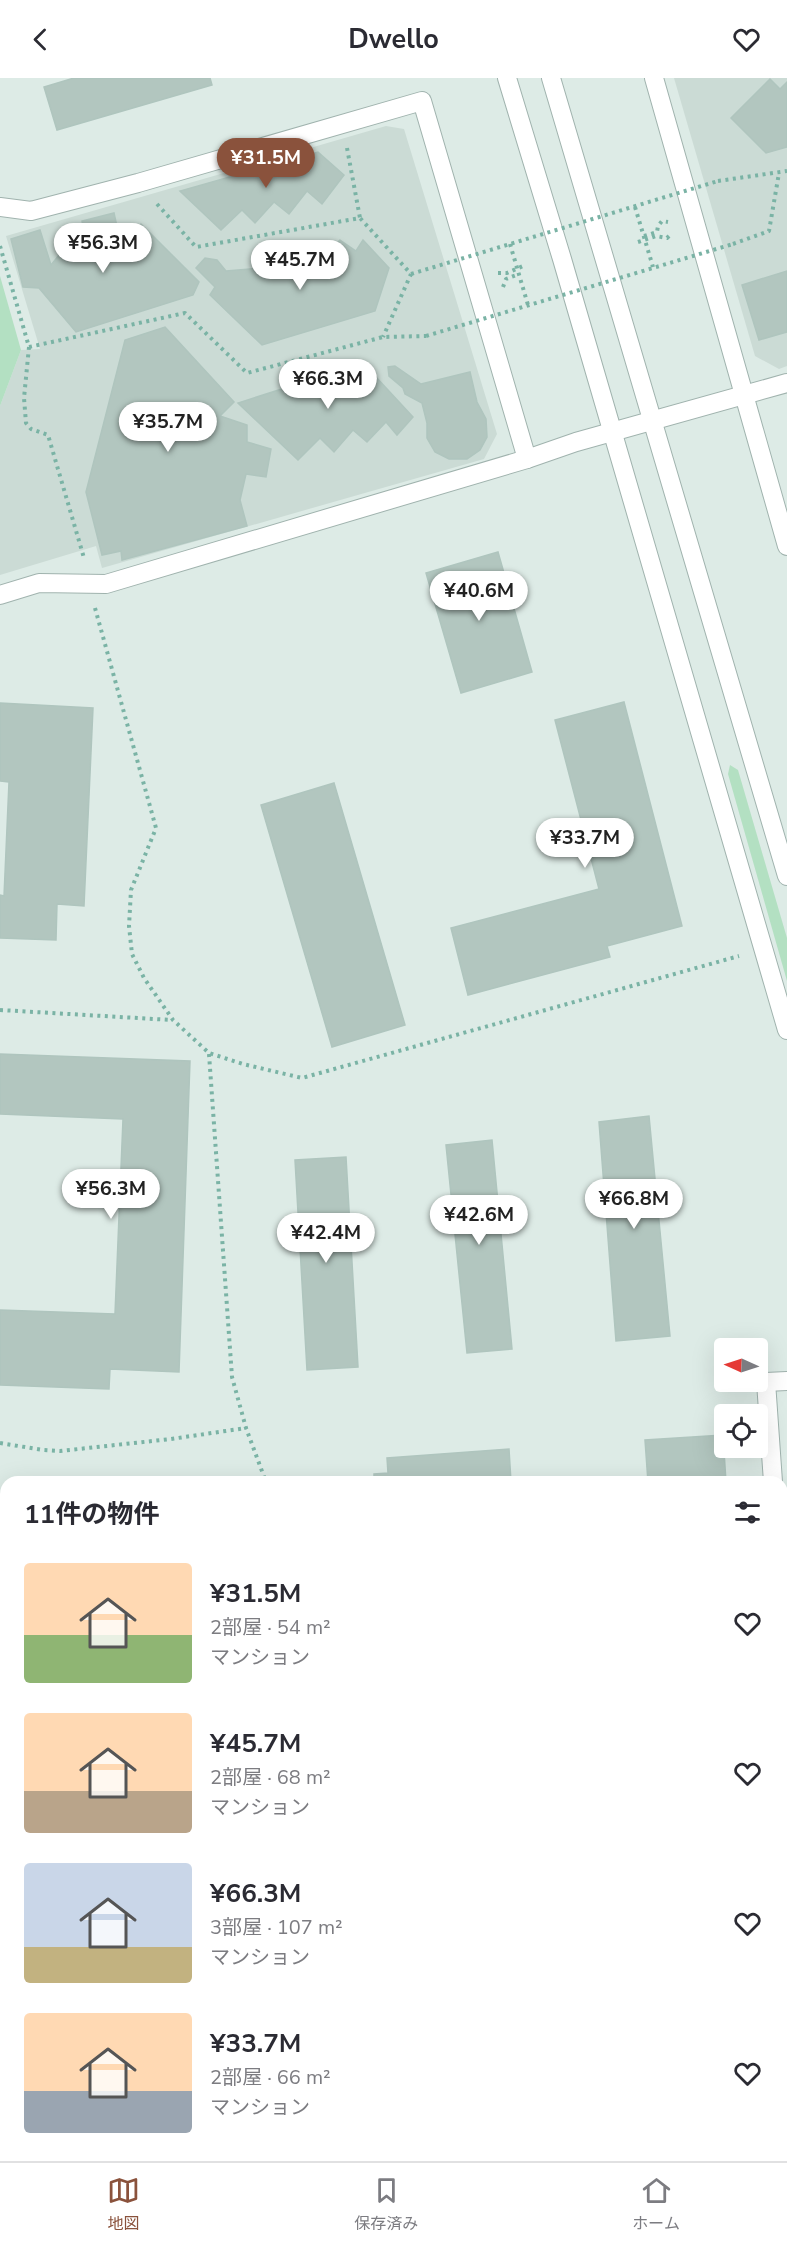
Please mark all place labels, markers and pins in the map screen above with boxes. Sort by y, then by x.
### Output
pin: ¥31.5M [217,138,315,189]
pin: ¥56.3M [54,223,152,274]
pin: ¥45.7M [251,240,349,291]
pin: ¥66.3M [279,359,377,410]
pin: ¥35.7M [119,402,217,453]
pin: ¥40.6M [430,571,528,622]
pin: ¥33.7M [536,818,634,869]
pin: ¥56.3M [62,1169,160,1220]
pin: ¥66.8M [585,1179,683,1230]
pin: ¥42.6M [430,1195,528,1246]
pin: ¥42.4M [277,1213,375,1264]

